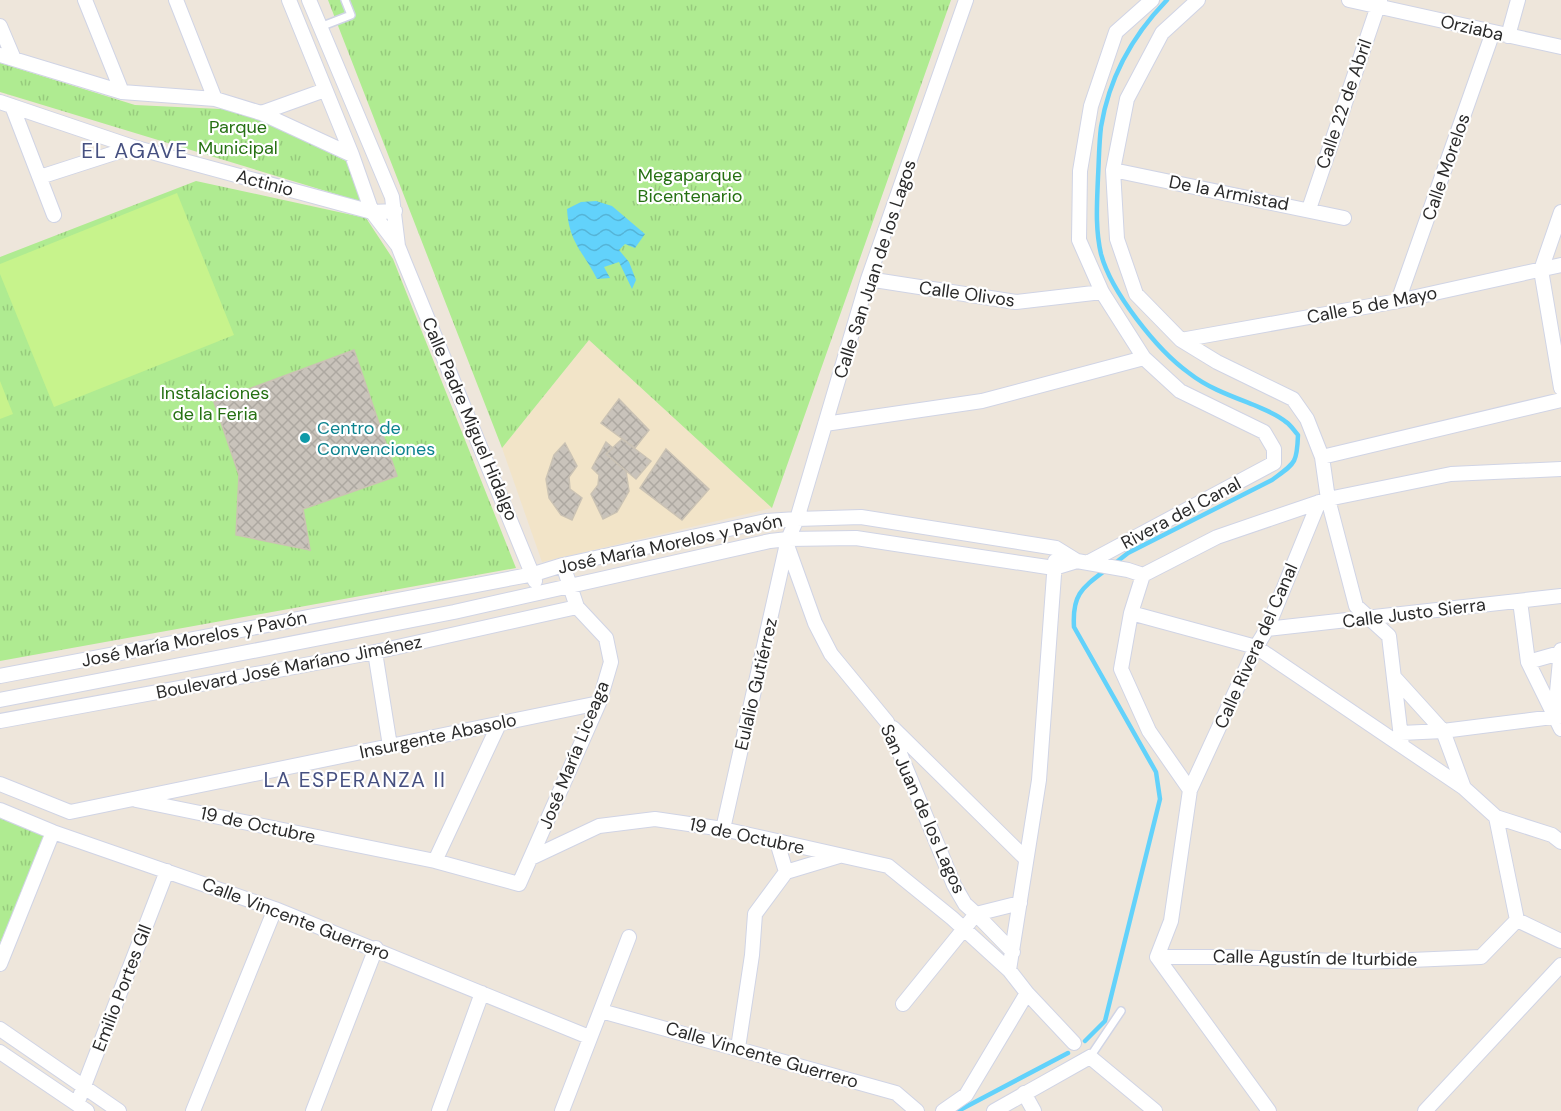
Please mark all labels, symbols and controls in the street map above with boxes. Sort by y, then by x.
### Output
street label: Orziaba [1438,9,1506,47]
street label: Calle 22 de Abril [1311,36,1377,172]
street label: Calle Morelos [1416,110,1476,224]
park label: Parque Municipal [198,115,278,160]
district label: EL AGAVE [81,137,189,165]
street label: Calle San Juan de los Lagos [828,156,922,382]
park label: Megaparque Bicentenario [638,163,742,208]
street label: Actinio [234,164,296,202]
street label: De la Armistad [1167,170,1291,216]
street label: Calle Olivos [917,275,1017,313]
street label: Calle 5 de Mayo [1305,281,1439,329]
street label: Calle Padre Miguel Hidalgo [416,313,524,525]
park label: Instalaciones de la Feria [161,381,269,426]
place label: Centro de Convenciones [317,416,435,461]
marker: Centro de Convenciones [298,431,312,445]
street label: Rivera del Canal [1117,471,1245,555]
street label: José María Morelos y Pavón [555,508,785,580]
street label: Calle Rivera del Canal [1209,560,1303,732]
street label: Calle Justo Sierra [1341,592,1487,634]
street label: José María Morelos y Pavón [79,605,309,673]
street label: Eulalio Gutiérrez [729,615,783,753]
street label: Boulevard José Maríano Jiménez [154,629,424,705]
street label: José María Liceaga [533,677,615,833]
street label: Insurgente Abasolo [357,708,519,764]
street label: San Juan de los Lagos [875,720,971,898]
district label: LA ESPERANZA II [264,766,446,794]
street label: 19 de Octubre [198,801,318,849]
street label: 19 de Octubre [687,812,807,860]
street label: Calle Vincente Guerrero [199,872,393,966]
street label: Emilio Portes GIl [87,921,157,1055]
street label: Calle Agustín de Iturbide [1213,944,1417,972]
street label: Calle Vincente Guerrero [663,1016,861,1094]

